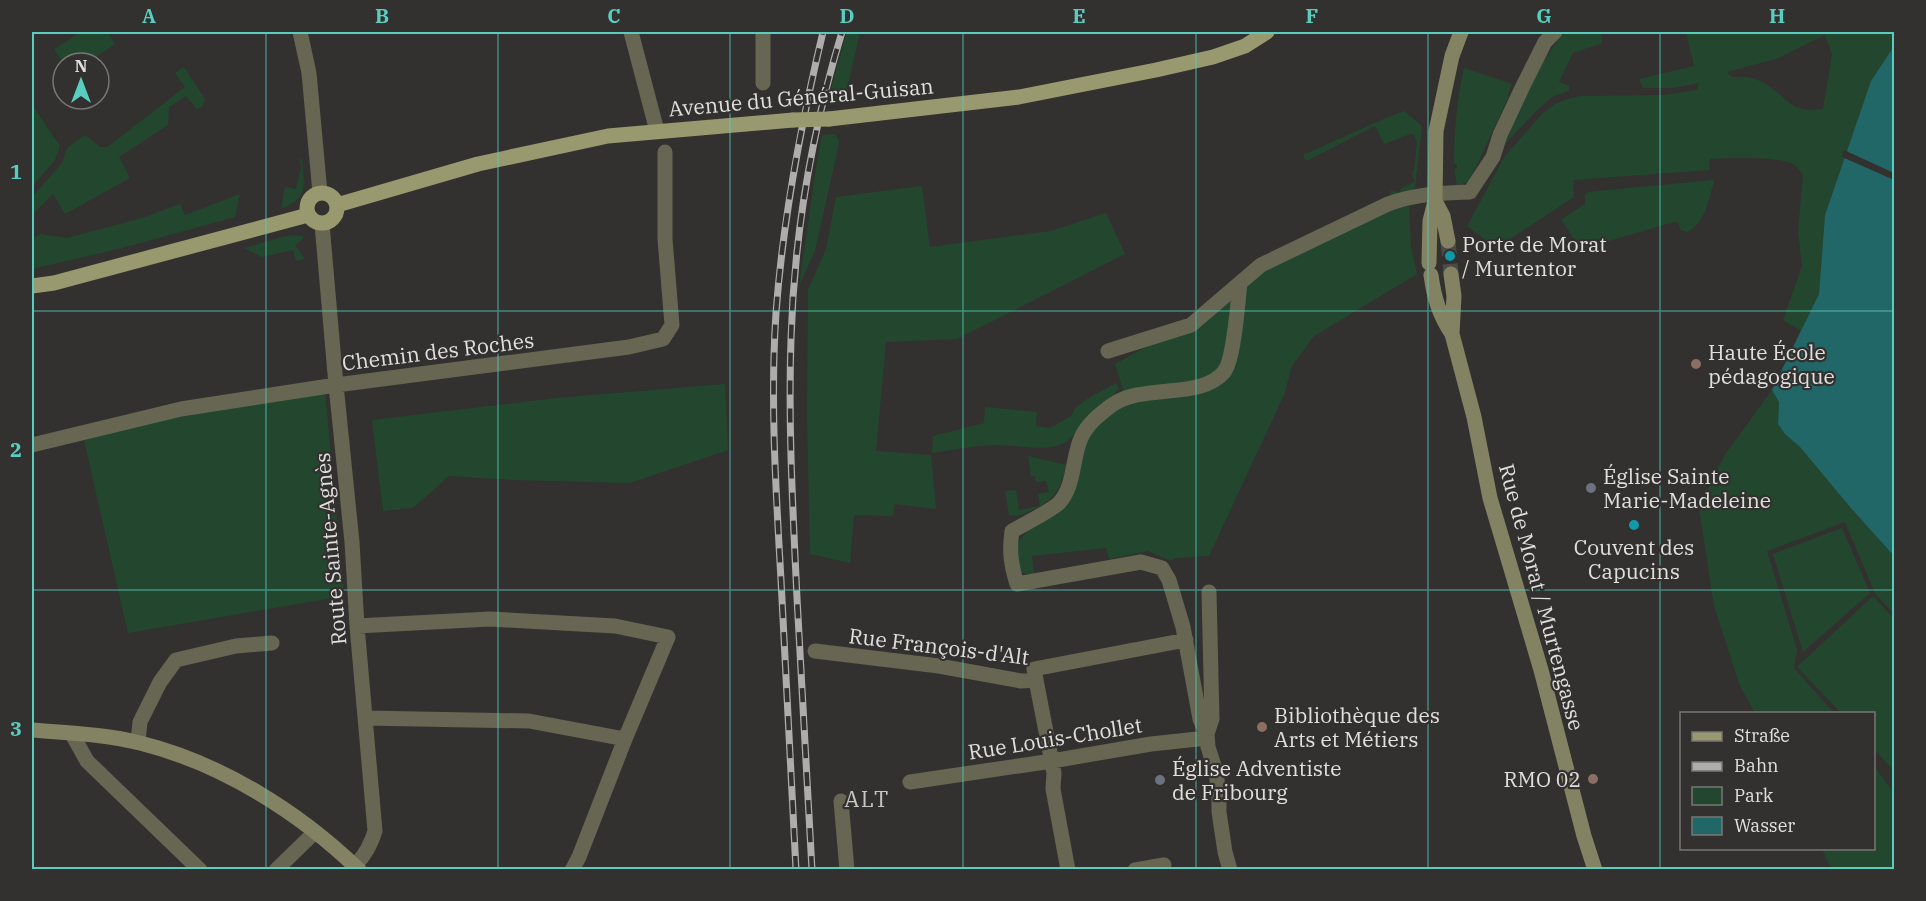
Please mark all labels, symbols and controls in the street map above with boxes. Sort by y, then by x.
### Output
text: A [142,2,156,29]
text: B [375,2,389,29]
text: C [607,2,621,29]
text: D [839,2,855,29]
text: E [1072,2,1086,29]
text: F [1306,2,1318,29]
text: G [1536,2,1552,29]
text: H [1769,2,1785,29]
north arrow [51,51,111,111]
text: N [75,56,87,76]
street label: Avenue du Général-Guisan [667,71,935,123]
text: 1 [10,158,22,185]
place label: Porte de Morat / Murtentor [1462,230,1607,282]
marker: Porte de Morat / Murtentor [1443,249,1457,263]
street label: Chemin des Roches [340,325,536,377]
place label: Haute École pédagogique [1708,338,1835,390]
marker: Haute École pédagogique [1689,357,1703,371]
text: 2 [10,436,22,463]
street label: Route Sainte-Agnès [308,451,352,647]
street label: Rue de Morat / Murtengasse [1493,461,1591,733]
place label: Église Sainte Marie-Madeleine [1603,462,1771,514]
marker: Église Sainte Marie-Madeleine [1584,481,1598,495]
marker: Couvent des Capucins [1627,518,1641,532]
place label: Couvent des Capucins [1574,533,1694,585]
street label: Rue François-d'Alt [847,621,1031,671]
place label: Bibliothèque des Arts et Métiers [1274,701,1440,753]
street label: Rue Louis-Chollet [966,710,1144,766]
legend [1680,712,1875,850]
text: 3 [10,715,22,742]
marker: Bibliothèque des Arts et Métiers [1255,720,1269,734]
text: Straße [1734,724,1790,747]
place label: Église Adventiste de Fribourg [1172,754,1342,806]
text: Bahn [1734,754,1779,777]
place label: RMO 02 [1503,765,1581,793]
marker: RMO 02 [1586,772,1600,786]
marker: Église Adventiste de Fribourg [1153,773,1167,787]
district label: ALT [844,784,890,813]
text: Park [1734,784,1774,807]
text: Wasser [1734,814,1795,837]

